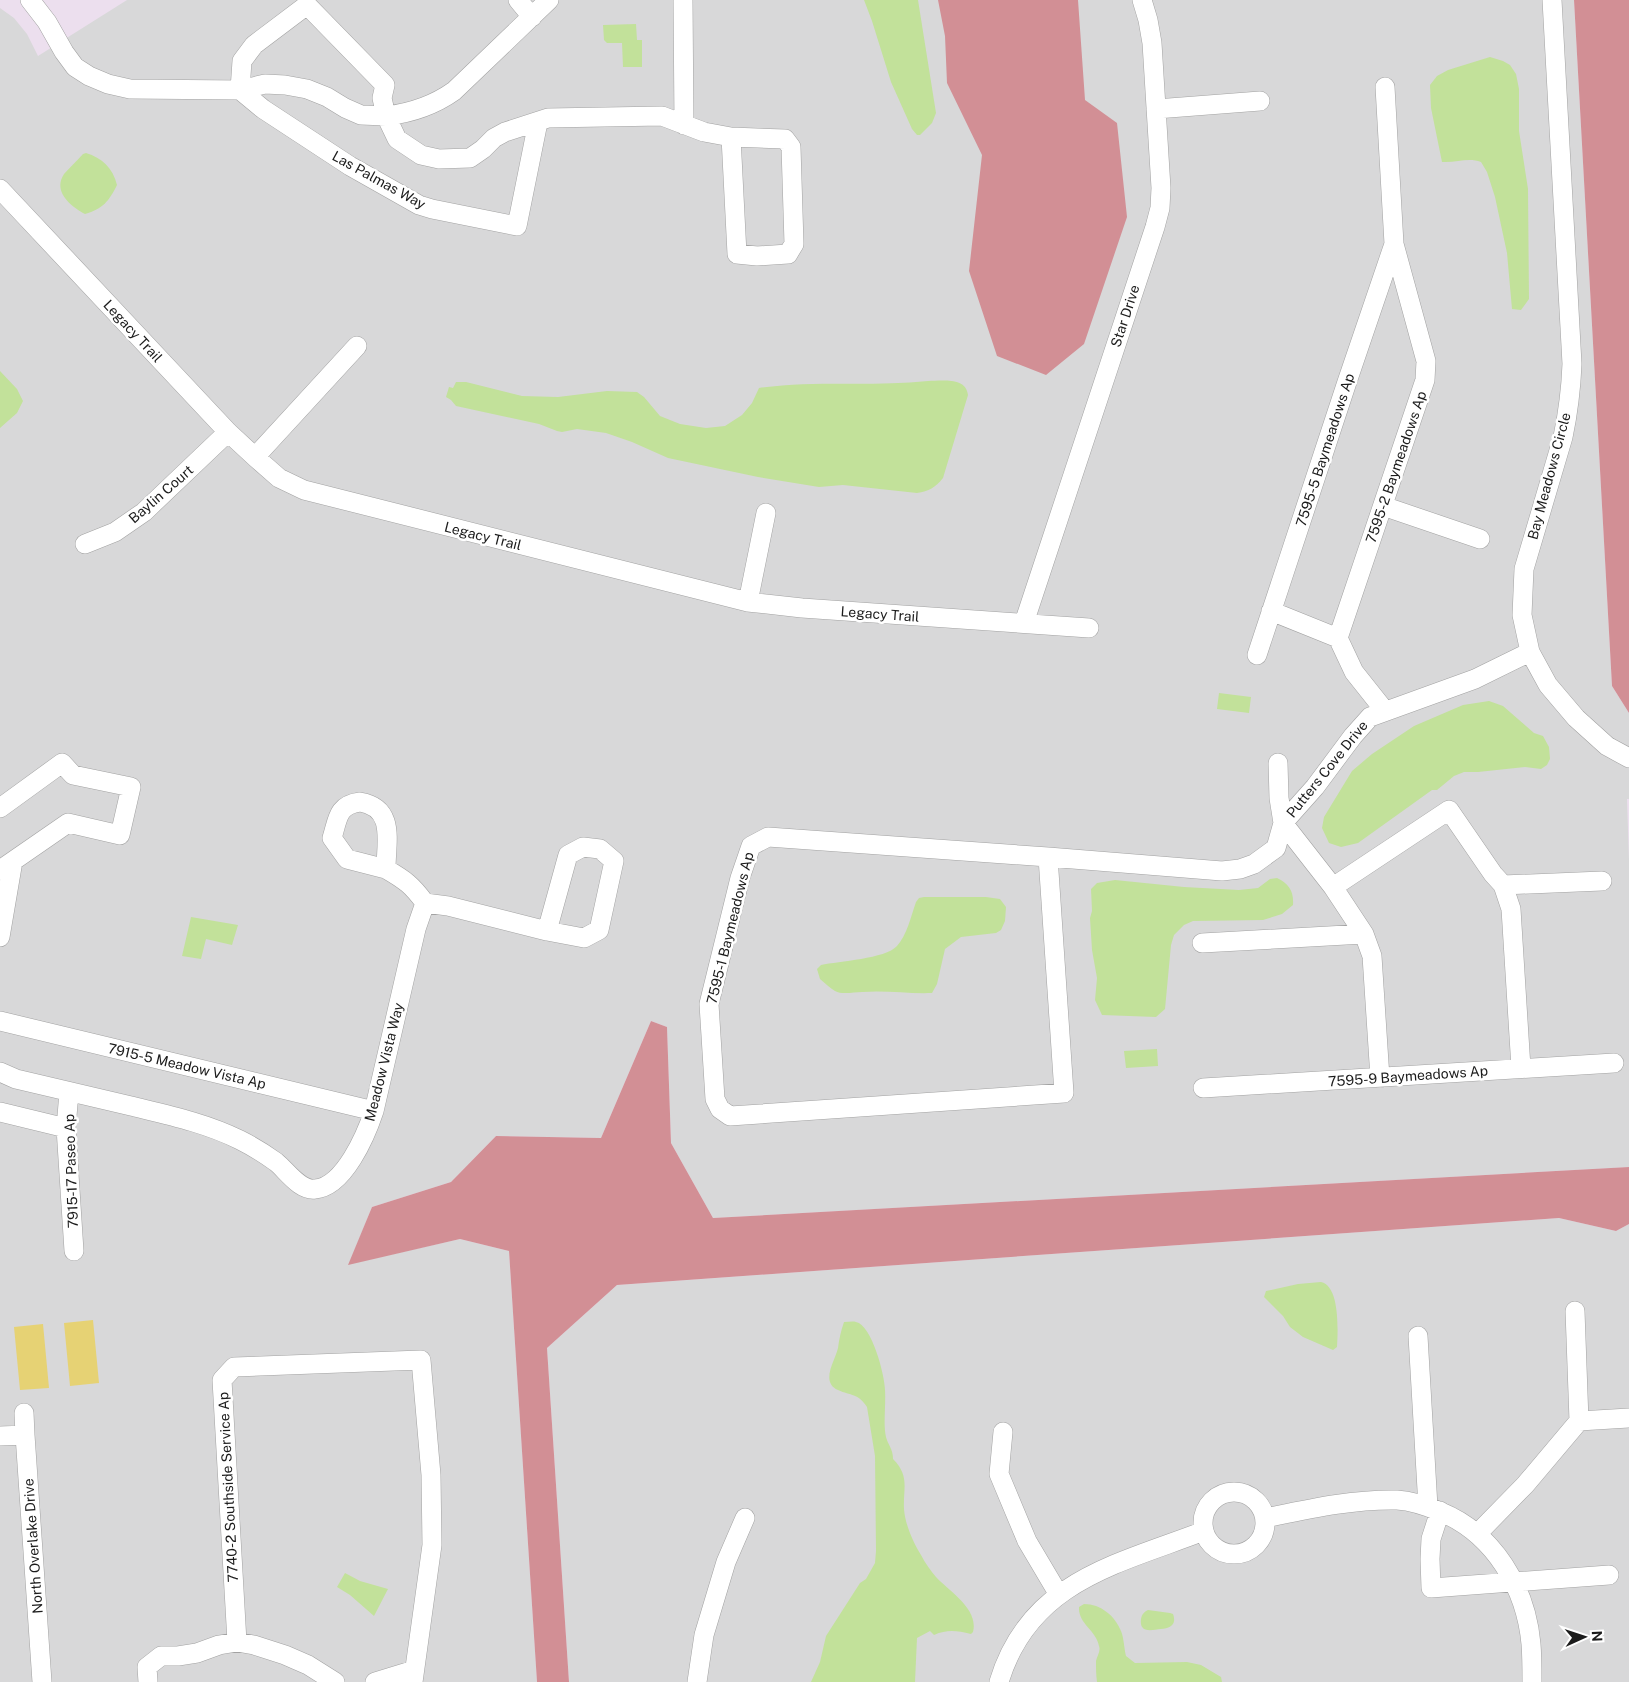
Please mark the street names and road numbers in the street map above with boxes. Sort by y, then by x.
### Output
street label: Las Palmas Way [330,148,429,213]
street label: Star Drive [1107,283,1143,349]
street label: Legacy Trail [100,297,166,365]
street label: 7595-5 Baymeadows Ap [1293,371,1357,529]
street label: 7595-2 Baymeadows Ap [1362,389,1430,545]
street label: Bay Meadows Circle [1524,411,1574,541]
street label: Baylin Court [126,462,196,526]
street label: Legacy Trail [443,519,523,553]
street label: Legacy Trail [840,603,920,625]
street label: Putters Cove Drive [1283,717,1371,821]
street label: 7595-1 Baymeadows Ap [703,850,757,1006]
street label: Meadow Vista Way [362,1000,407,1123]
street label: 7915-5 Meadow Vista Ap [106,1040,268,1092]
street label: 7595-9 Baymeadows Ap [1328,1062,1488,1090]
street label: 7915-17 Paseo Ap [61,1114,81,1228]
street label: 7740-2 Southside Service Ap [215,1391,241,1583]
street label: North Overlake Drive [20,1478,46,1614]

